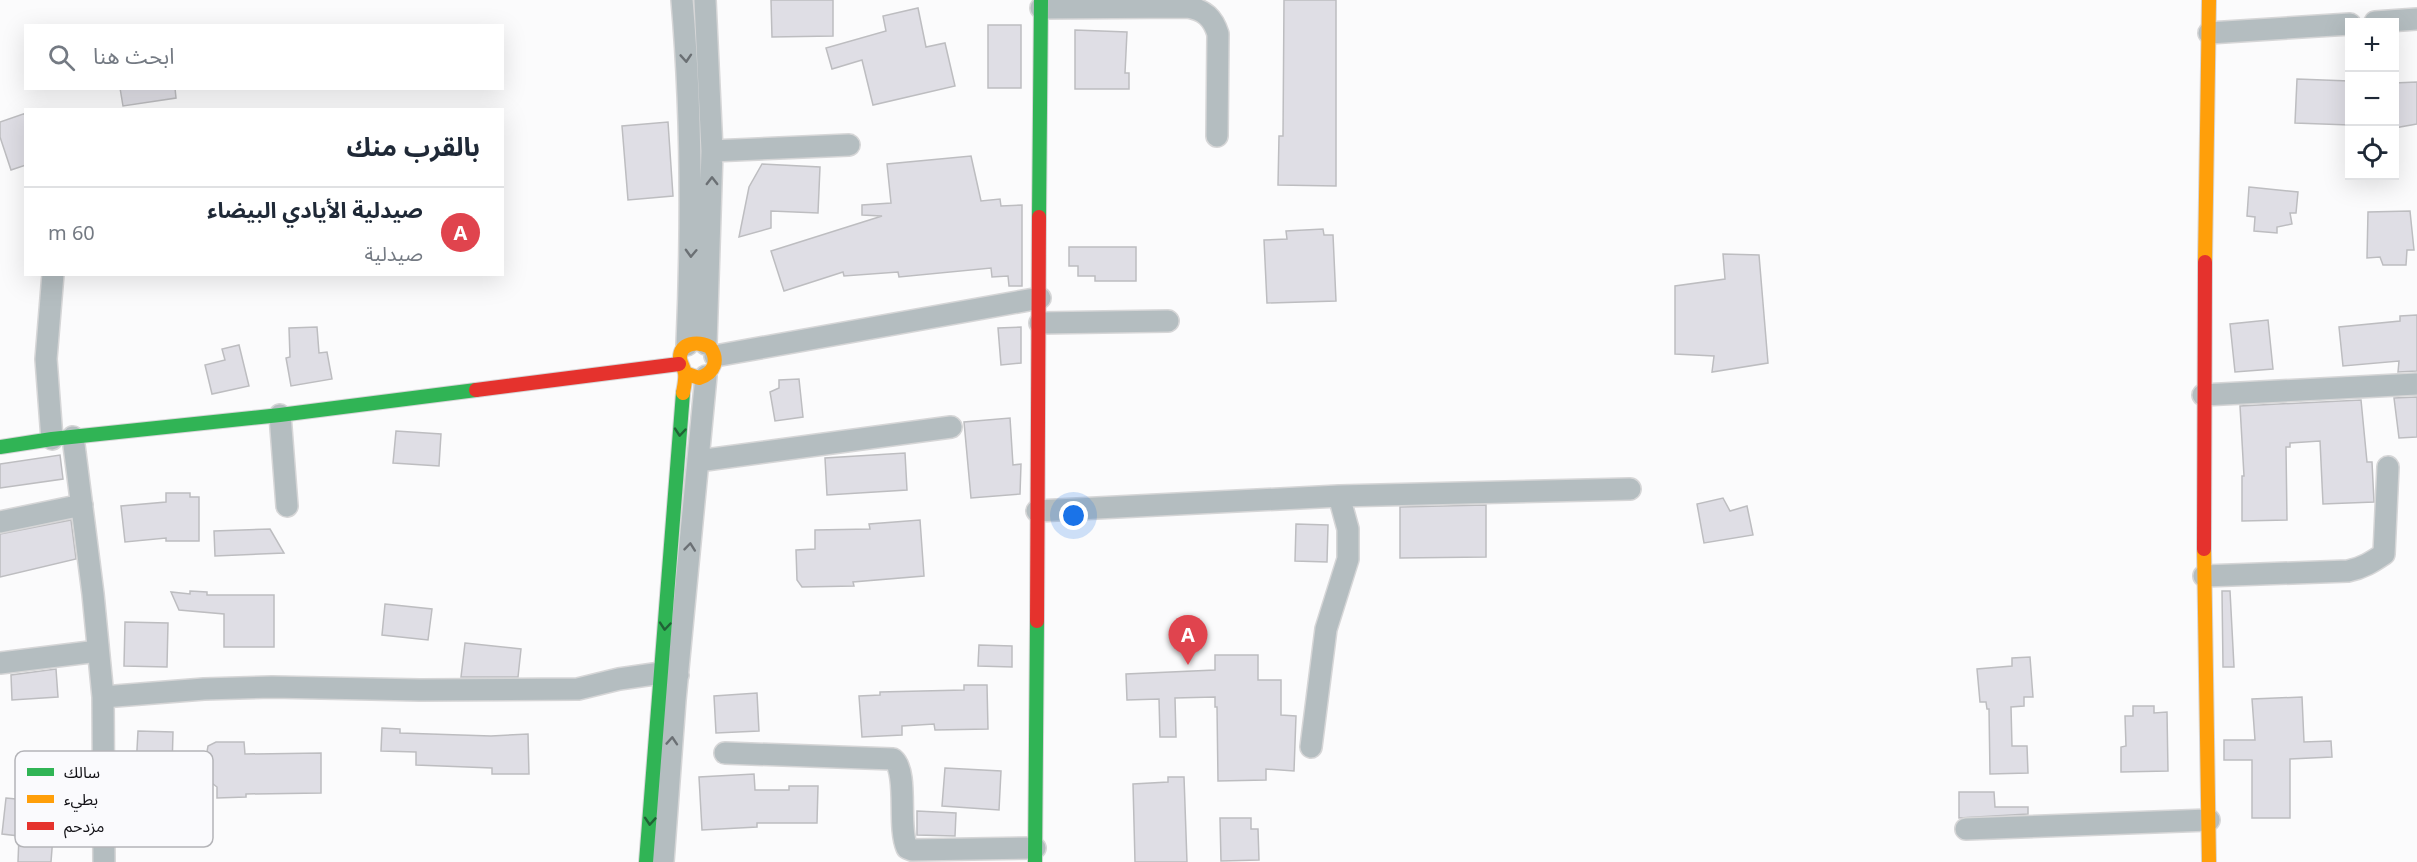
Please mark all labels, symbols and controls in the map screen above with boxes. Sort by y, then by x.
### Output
map controls [2345,18,2399,180]
button: + [2345,18,2399,72]
search box [24,24,504,90]
text: ابحث هنا [93,40,175,70]
icon: search [45,41,78,74]
one-way arrow [679,54,692,63]
button: − [2345,72,2399,126]
button: locate [2345,126,2399,180]
text: بالقرب منك [346,128,480,164]
one-way arrow [706,176,718,185]
text: صيدلية الأيادي البيضاء [207,194,423,224]
text: 60 m [48,219,95,246]
text: A [454,219,467,246]
text: صيدلية [364,240,423,267]
one-way arrow [684,249,697,258]
one-way arrow [674,427,687,436]
your location [1059,501,1088,530]
one-way arrow [683,542,696,551]
pin: A [1168,616,1208,665]
one-way arrow [659,622,672,631]
one-way arrow [666,736,679,745]
legend [15,751,213,847]
text: سالك [64,761,100,783]
text: بطيء [64,788,98,812]
text: مزدحم [64,815,104,839]
one-way arrow [644,816,657,825]

